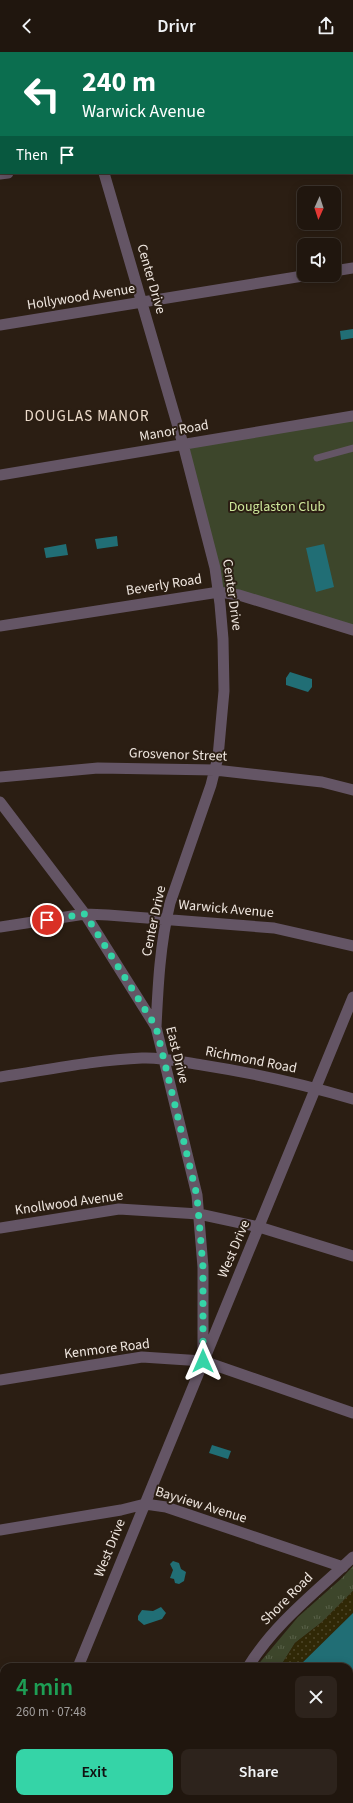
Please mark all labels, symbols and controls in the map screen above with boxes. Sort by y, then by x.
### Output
text: Drivr [157,14,196,39]
icon: back [16,15,38,37]
icon: share [315,15,337,37]
text: 240 m [82,62,156,102]
icon: left [16,68,68,120]
text: Warwick Avenue [82,99,205,124]
icon: arrive [56,144,78,166]
text: Then [16,145,48,166]
north arrow [297,186,341,230]
map controls [297,186,341,282]
button: sound [297,238,341,282]
street label: Center Drive [131,242,171,316]
street label: Hollywood Avenue [25,279,137,315]
district label: DOUGLAS MANOR [25,406,149,427]
street label: Manor Road [138,415,210,447]
park label: Douglaston Club [229,497,326,517]
street label: Center Drive [217,558,247,632]
street label: Beverly Road [125,569,203,601]
street label: Grosvenor Street [129,743,228,767]
street label: Center Drive [137,884,171,958]
street label: Warwick Avenue [177,895,275,923]
pin [30,903,64,937]
icon: arrive [36,909,58,931]
street label: East Drive [160,1024,194,1086]
street label: Richmond Road [203,1041,299,1079]
street label: Knollwood Avenue [13,1185,125,1221]
street label: West Drive [213,1217,255,1281]
street label: Kenmore Road [63,1334,151,1364]
position arrow [182,1340,224,1382]
street label: Bayview Avenue [153,1482,249,1528]
street label: West Drive [89,1516,131,1580]
street label: Shore Road [256,1568,318,1630]
text: 4 min [16,1670,73,1705]
button: close [295,1676,337,1718]
text: 260 m · 07:48 [16,1703,86,1721]
button: Exit [16,1749,173,1795]
button: Share [181,1749,337,1795]

